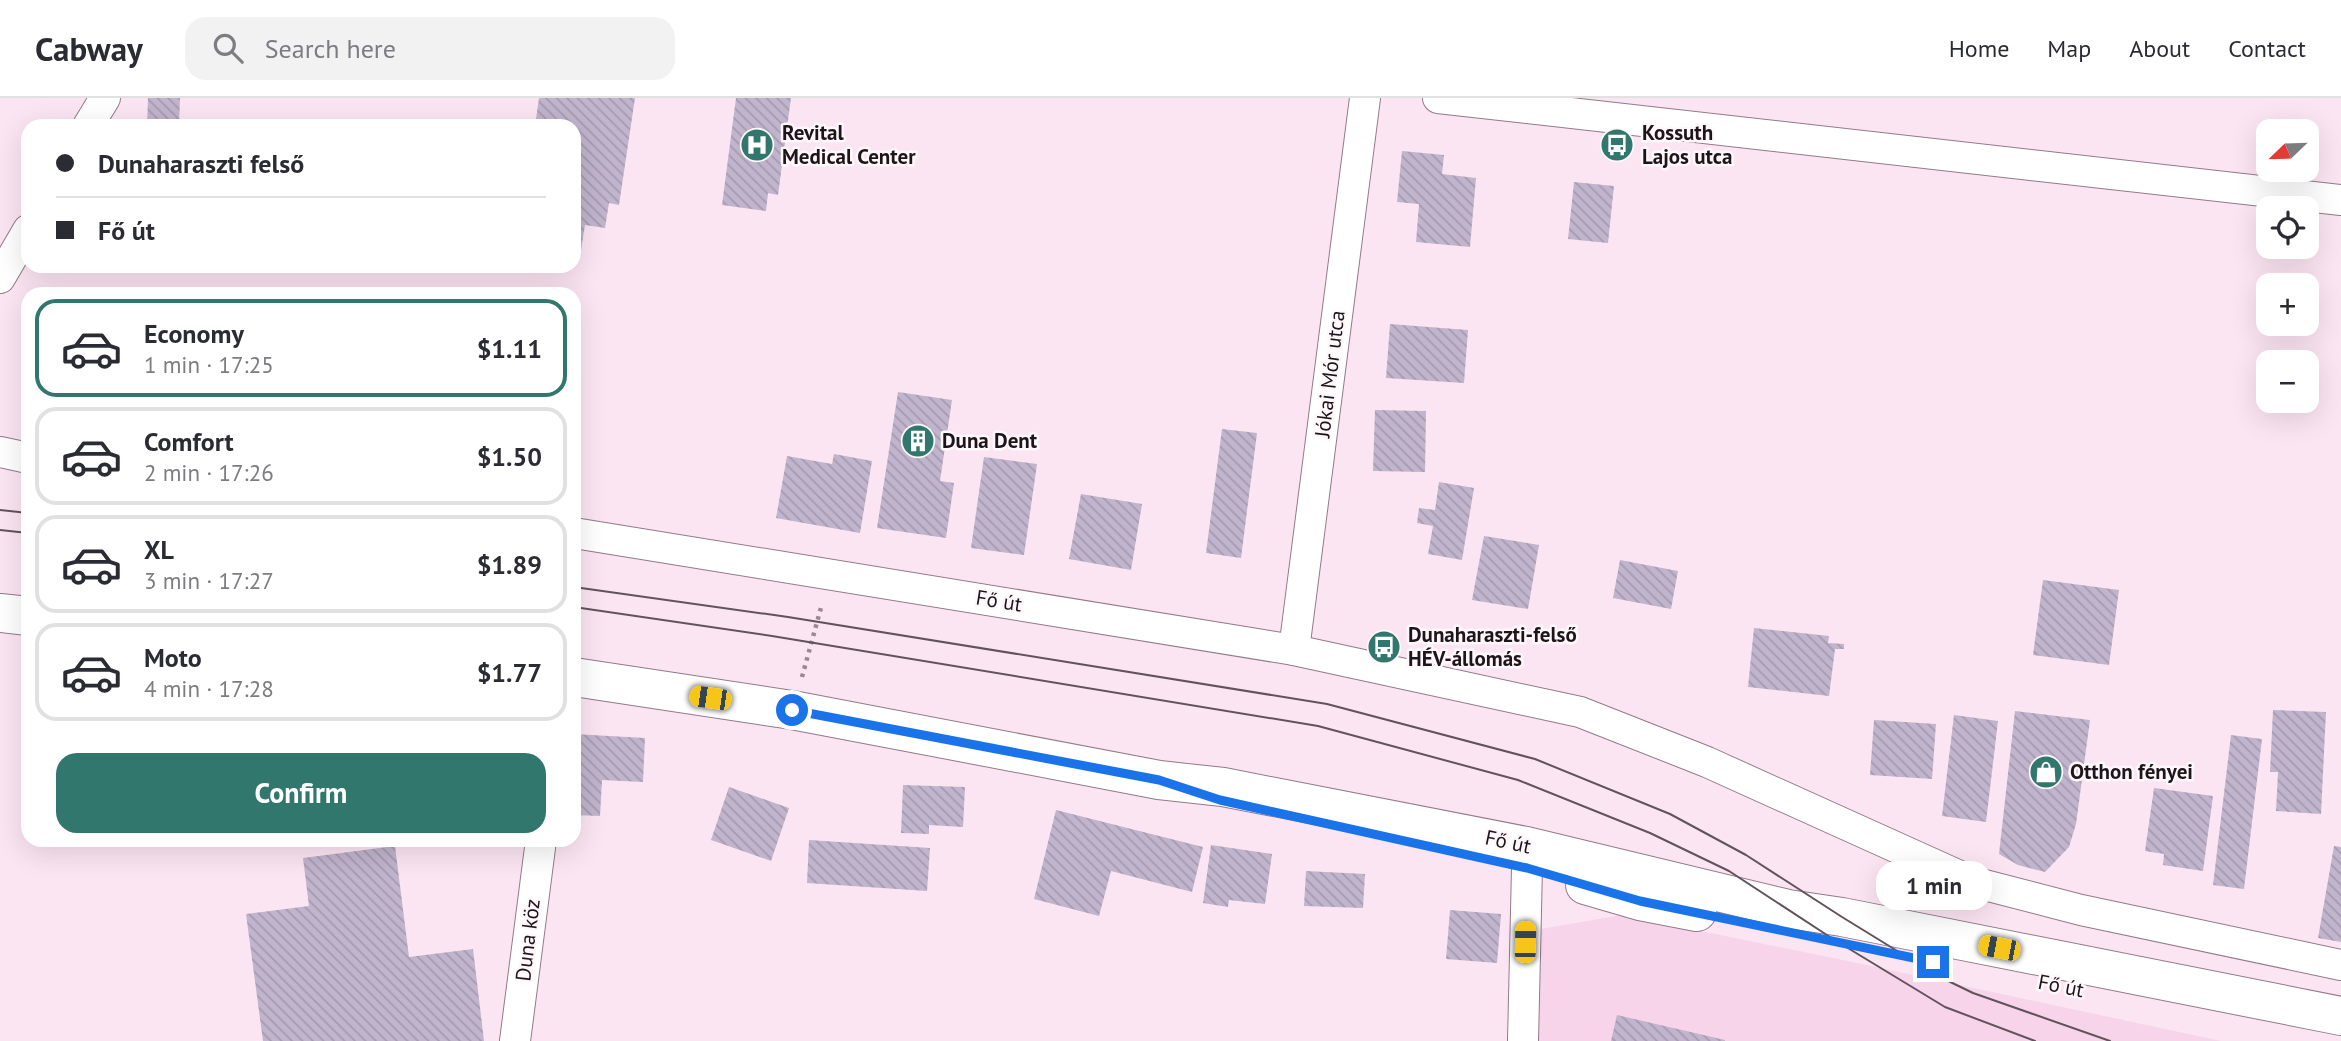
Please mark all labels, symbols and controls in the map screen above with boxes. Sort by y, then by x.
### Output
search box [185,17,675,80]
text: Cabway [35,27,143,70]
icon: search [209,29,247,67]
text: Search here [265,32,396,65]
text: Home [1949,33,2009,64]
text: Map [2047,33,2091,64]
text: About [2129,33,2190,64]
text: Contact [2228,33,2306,64]
place label: Revital Medical Center [782,119,916,170]
place label: Kossuth Lajos utca [1642,119,1732,170]
north arrow [2256,119,2319,182]
map controls [2256,119,2319,413]
hospital icon: Revital Medical Center [738,126,776,164]
bus stop icon: Kossuth Lajos utca [1598,126,1636,164]
text: Dunaharaszti felső [98,147,304,180]
button: locate [2256,196,2319,259]
text: Fő út [98,214,155,247]
button: + [2256,273,2319,336]
street label: Jókai Mór utca [1308,309,1351,440]
icon: car [60,317,123,380]
text: Economy [144,317,244,350]
text: $1.11 [477,332,542,365]
text: 1 min · 17:25 [144,350,274,379]
button: − [2256,350,2319,413]
building icon: Duna Dent [899,422,937,460]
icon: car [60,425,123,488]
text: Comfort [144,425,234,458]
place label: Duna Dent [942,427,1038,454]
text: $1.50 [477,440,542,473]
text: 2 min · 17:26 [144,458,274,487]
icon: car [60,533,123,596]
text: XL [144,533,174,566]
text: $1.89 [477,548,542,581]
text: 3 min · 17:27 [144,566,274,595]
street label: Fő út [974,584,1024,617]
place label: Dunaharaszti-felső HÉV-állomás [1408,621,1577,672]
bus stop icon: Dunaharaszti-felső HÉV-állomás [1365,628,1403,666]
icon: car [60,641,123,704]
text: Moto [144,641,202,674]
text: $1.77 [477,656,542,689]
text: 4 min · 17:28 [144,674,274,703]
car [688,685,733,711]
route start [776,694,808,726]
button: Confirm [56,753,546,833]
shop icon: Otthon fényei [2027,753,2065,791]
place label: Otthon fényei [2070,758,2193,785]
street label: Fő út [1483,824,1533,860]
callout: 1 min [1875,860,1991,910]
text: 1 min [1906,871,1962,900]
street label: Duna köz [509,897,546,983]
car [1515,921,1536,963]
car [1977,934,2022,962]
route end [1917,946,1949,978]
street label: Fő út [2036,968,2086,1003]

